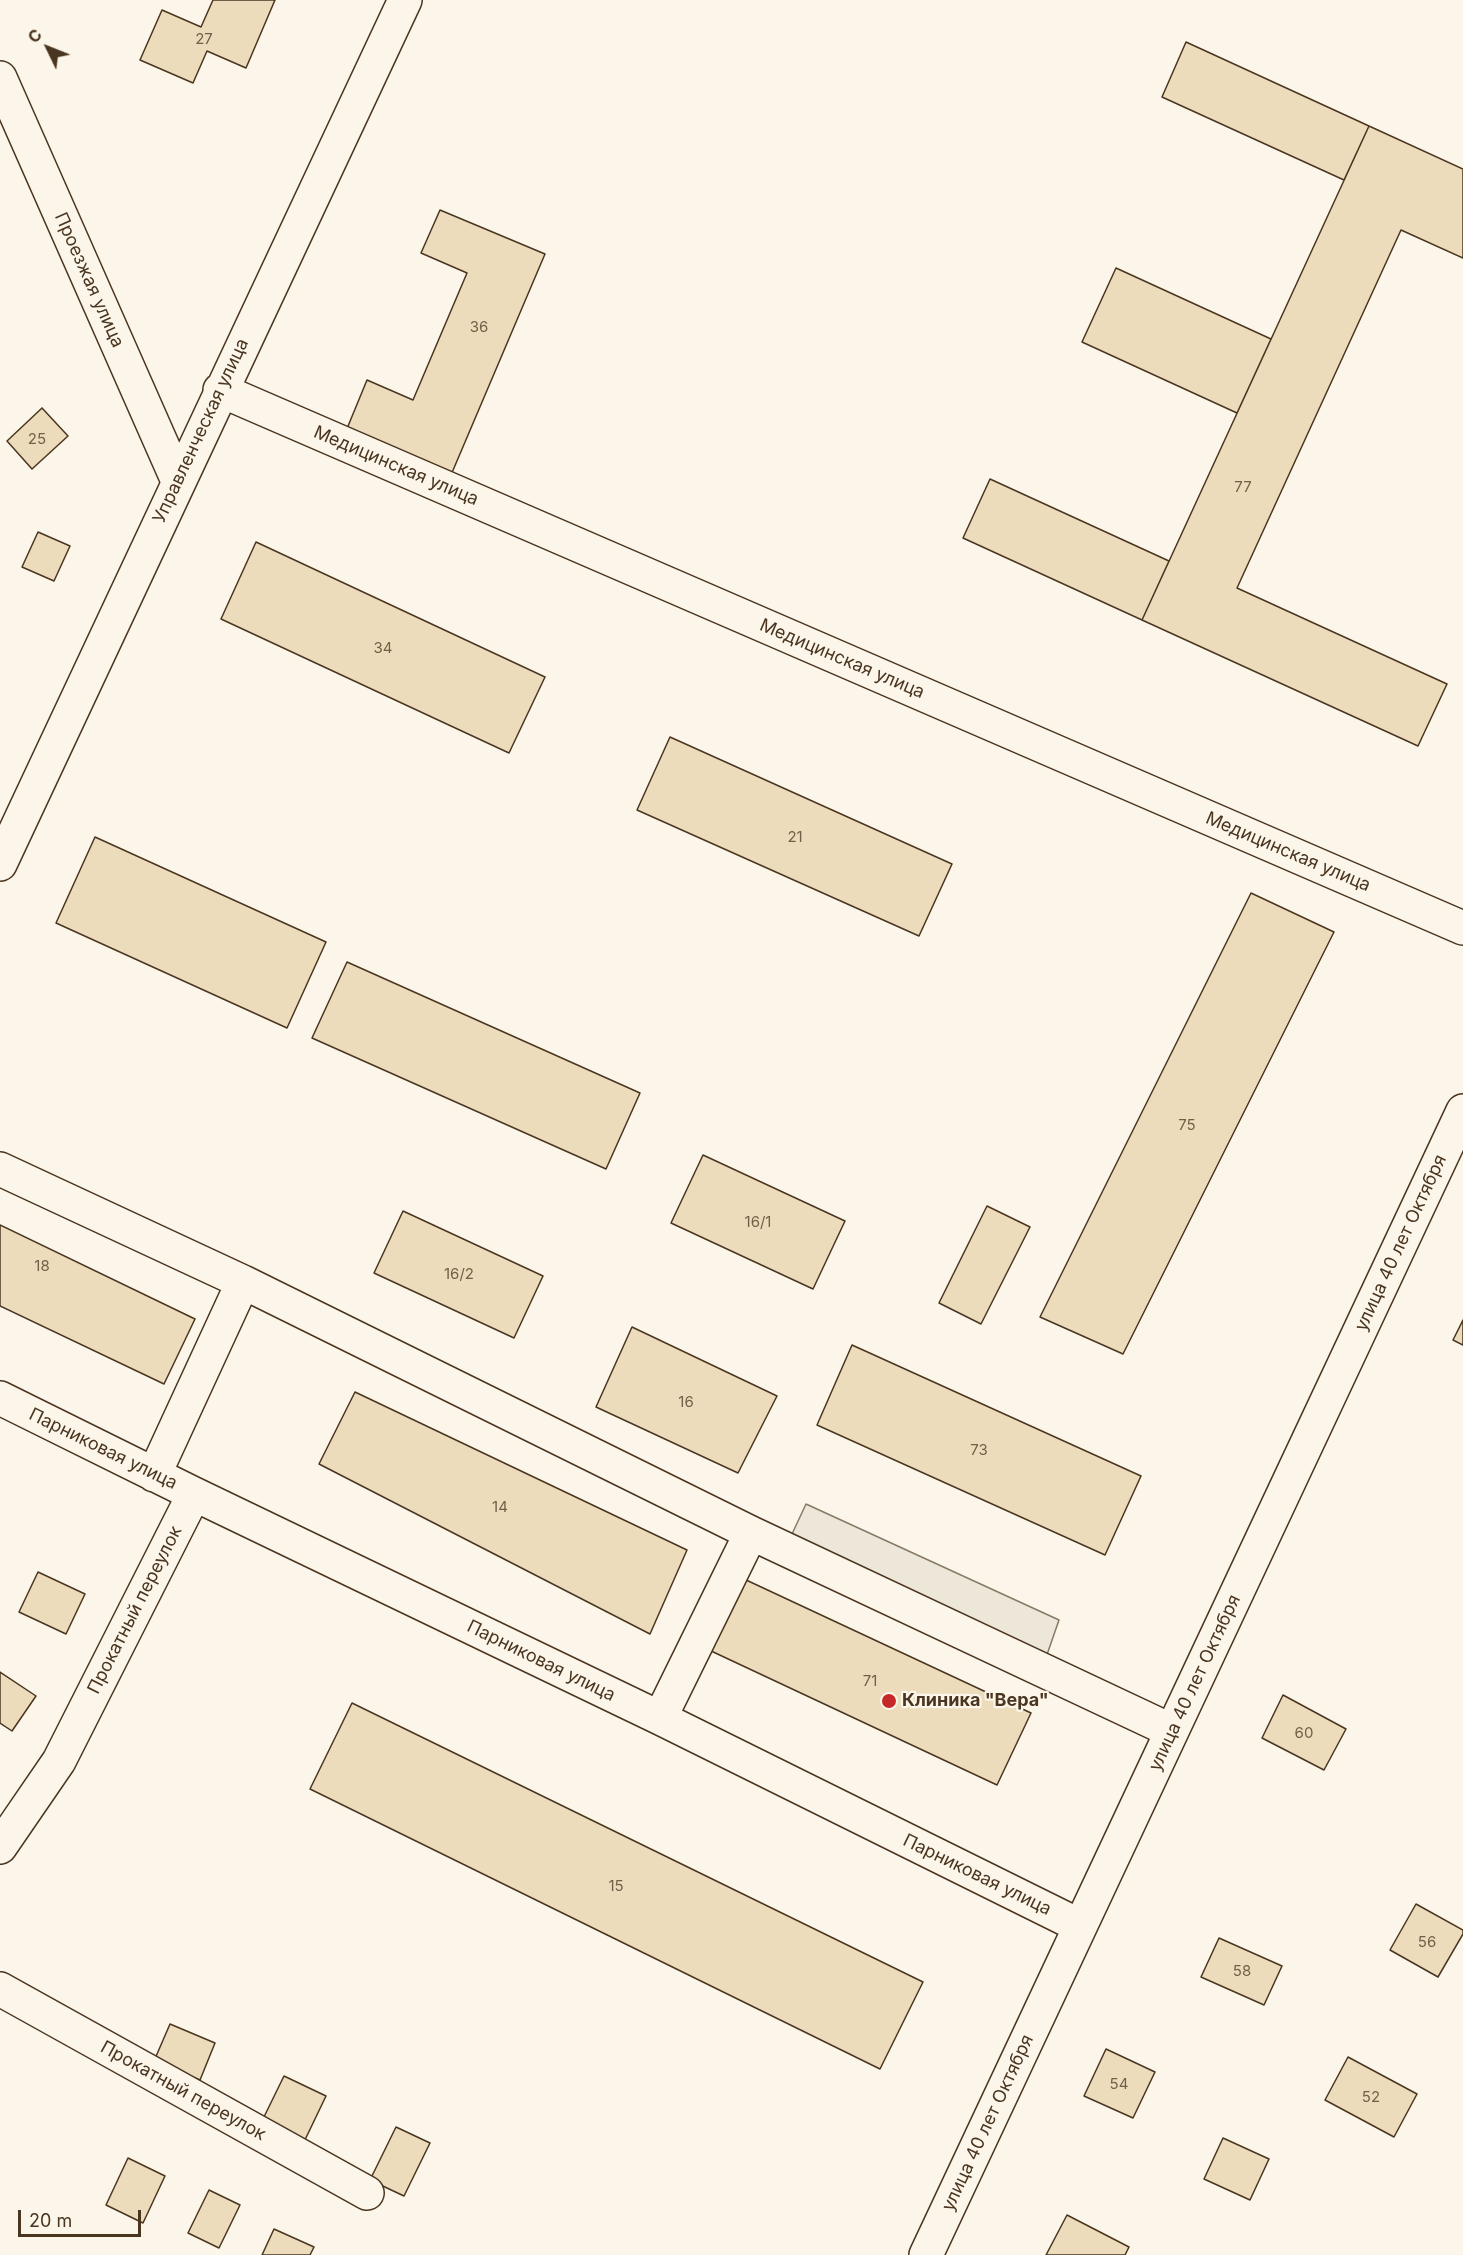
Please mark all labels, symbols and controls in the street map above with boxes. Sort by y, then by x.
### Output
north arrow [18,18,78,78]
text: С [23,25,46,47]
house number: 27 [195,30,213,48]
street label: Проезжая улица [50,209,128,351]
house number: 36 [470,318,488,336]
street label: Управленческая улица [149,335,253,527]
street label: Медицинская улица [310,421,482,511]
house number: 25 [28,430,46,448]
house number: 77 [1234,478,1252,496]
street label: Медицинская улица [756,614,928,704]
house number: 34 [374,639,392,657]
street label: Медицинская улица [1202,807,1374,897]
house number: 21 [787,828,803,846]
house number: 75 [1178,1116,1196,1134]
street label: улица 40 лет Октября [1351,1151,1451,1335]
house number: 16/1 [745,1213,771,1231]
house number: 18 [34,1257,50,1275]
house number: 16/2 [444,1265,474,1283]
house number: 16 [678,1393,694,1411]
street label: Парниковая улица [25,1404,181,1494]
house number: 73 [970,1441,988,1459]
house number: 14 [492,1498,508,1516]
street label: Прокатный переулок [83,1522,187,1698]
street label: улица 40 лет Октября [1145,1591,1245,1775]
street label: Парниковая улица [463,1616,619,1706]
house number: 71 [863,1672,877,1690]
place label: Клиника "Вера" [902,1690,1049,1712]
marker: Клиника "Вера" [880,1692,898,1710]
house number: 60 [1295,1724,1313,1742]
street label: Парниковая улица [899,1830,1055,1920]
house number: 15 [608,1877,624,1895]
house number: 56 [1418,1933,1436,1951]
house number: 58 [1233,1962,1251,1980]
street label: улица 40 лет Октября [938,2031,1038,2215]
street label: Прокатный переулок [97,2037,269,2145]
house number: 54 [1110,2075,1128,2093]
house number: 52 [1362,2088,1380,2106]
scale bar [21,2198,144,2236]
text: 20 m [29,2210,72,2231]

